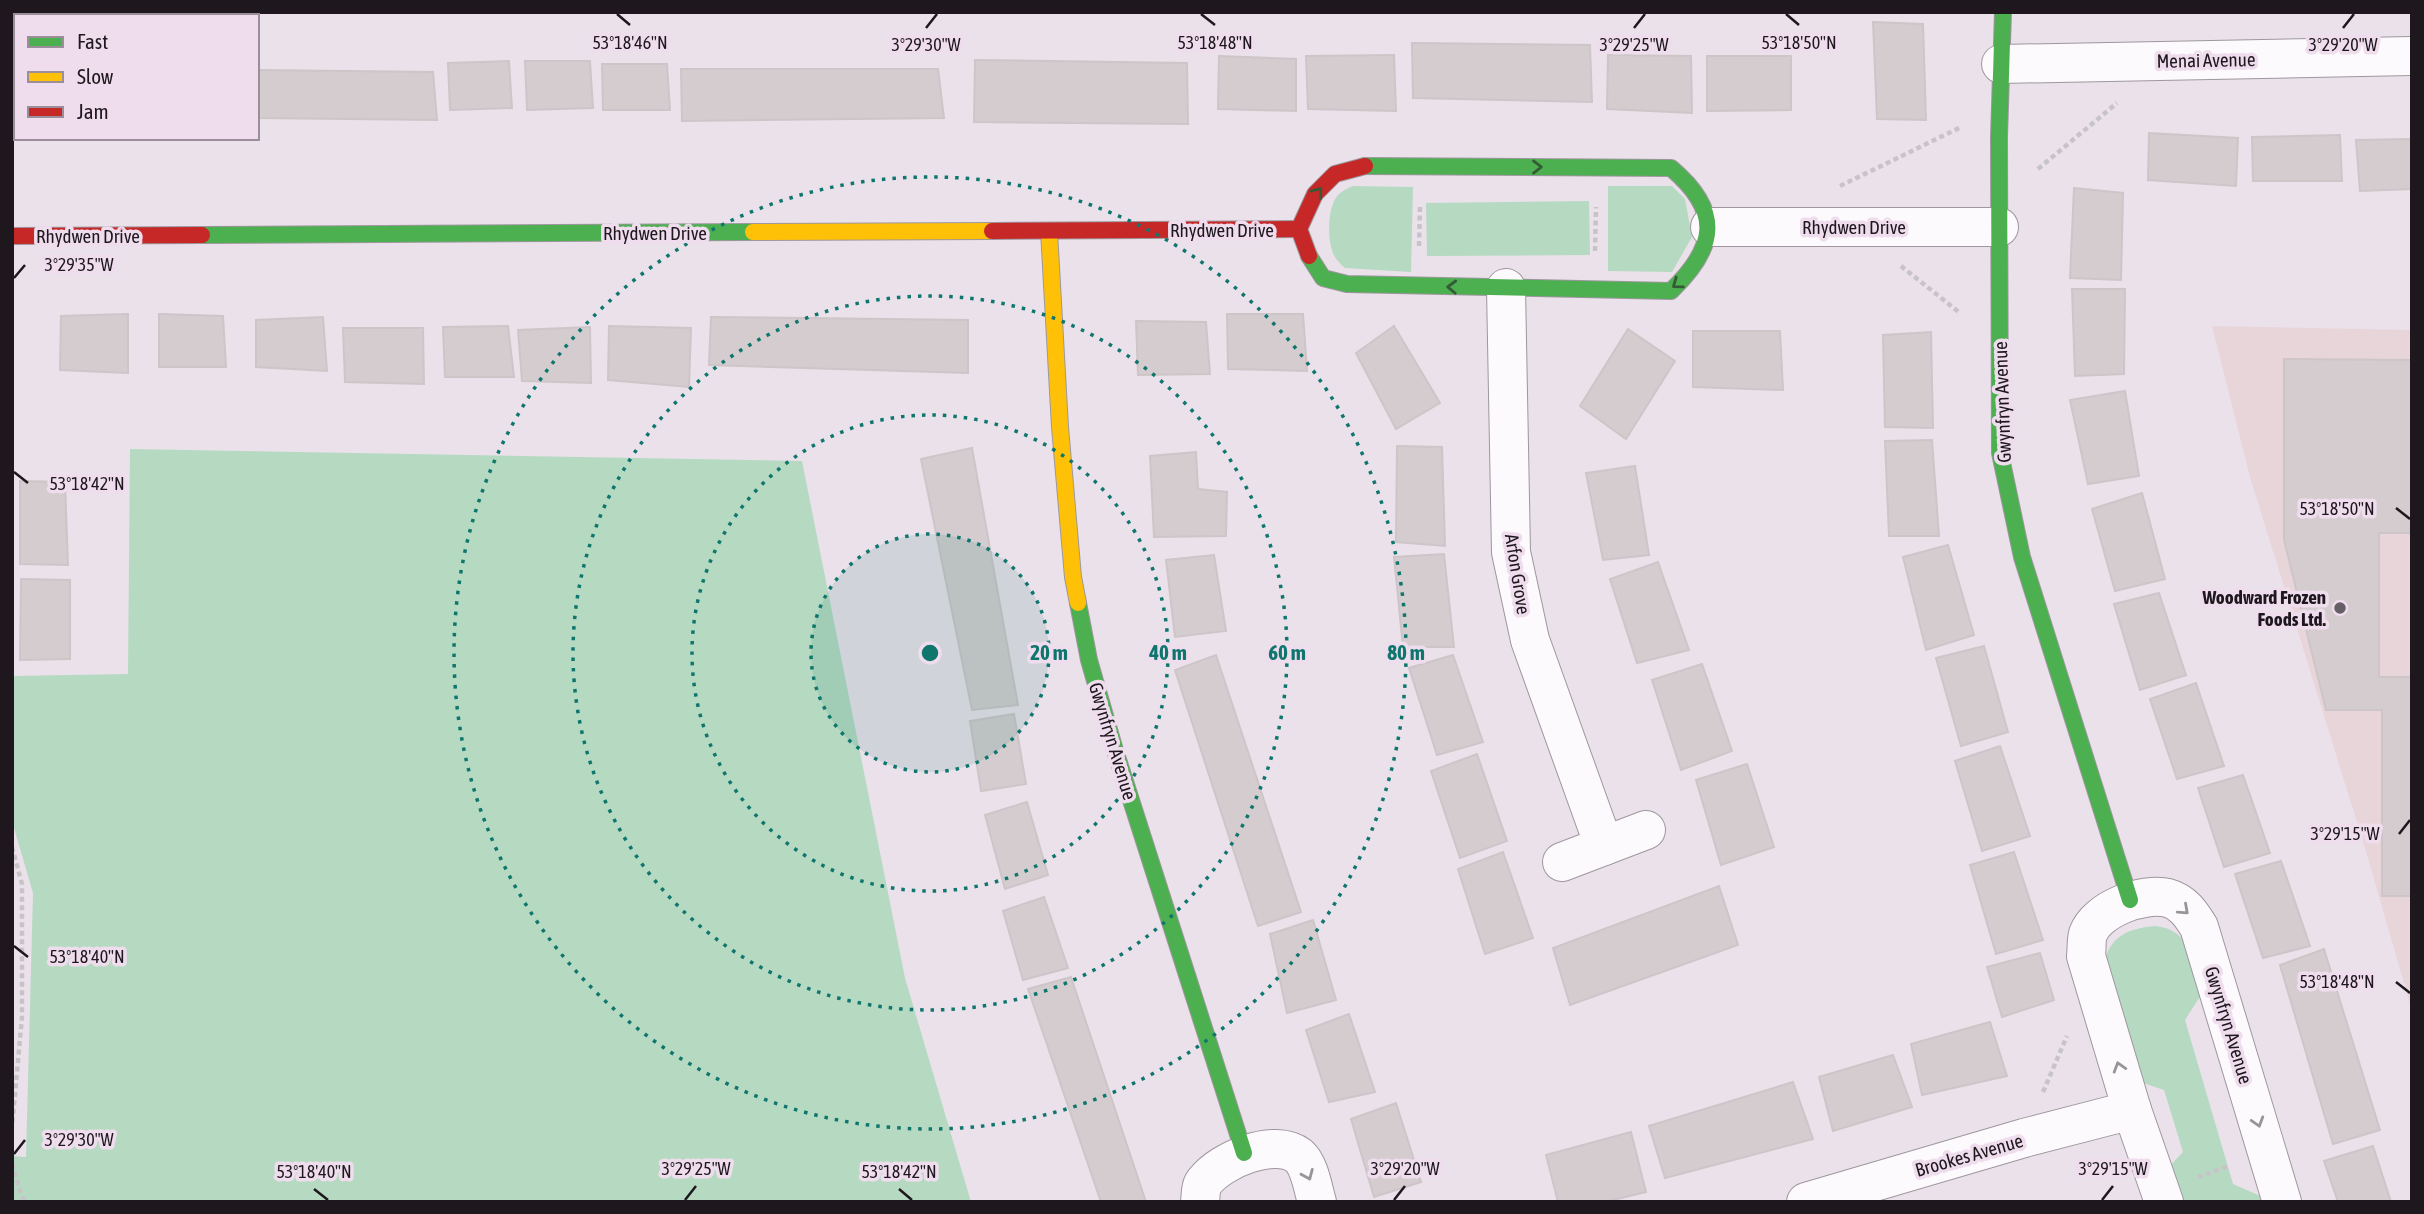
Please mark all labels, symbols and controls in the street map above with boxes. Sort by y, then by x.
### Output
legend [14,14,259,140]
text: Fast [77,29,108,53]
text: 53°18'46"N [592,32,668,53]
text: 53°18'48"N [1177,32,1253,53]
text: 53°18'50"N [1761,32,1837,53]
text: 3°29'30"W [891,34,961,55]
text: 3°29'25"W [1599,34,1669,55]
text: 3°29'20"W [2308,34,2378,55]
street label: Menai Avenue [2156,48,2256,72]
text: Slow [77,64,114,88]
text: Jam [77,99,109,123]
one-way arrow [1531,160,1542,175]
one-way arrow [1310,188,1323,200]
street label: Rhydwen Drive [1802,216,1906,238]
street label: Rhydwen Drive [1170,219,1274,241]
street label: Rhydwen Drive [603,222,707,244]
street label: Rhydwen Drive [36,225,140,247]
text: 3°29'35"W [44,254,114,275]
one-way arrow [1673,276,1685,288]
one-way arrow [1447,279,1458,294]
street label: Gwynfryn Avenue [1989,341,2015,463]
text: 53°18'42"N [49,473,125,494]
text: 53°18'50"N [2299,498,2375,519]
street label: Arfon Grove [1501,532,1535,616]
place label: Woodward Frozen Foods Ltd. [2202,586,2327,630]
marker: Woodward Frozen Foods Ltd. [2332,600,2348,616]
text: 20 m [1030,640,1068,664]
text: 40 m [1148,640,1187,664]
text: 60 m [1268,640,1306,664]
text: 80 m [1387,640,1425,664]
centre of rings [918,641,942,665]
street label: Gwynfryn Avenue [1085,680,1141,802]
text: 3°29'15"W [2310,823,2380,844]
one-way arrow [2176,901,2189,914]
text: 53°18'40"N [49,946,125,967]
street label: Gwynfryn Avenue [2201,964,2257,1086]
text: 53°18'48"N [2299,971,2375,992]
one-way arrow [2113,1062,2128,1074]
one-way arrow [2250,1116,2265,1128]
text: 3°29'30"W [44,1129,114,1150]
street label: Brookes Avenue [1913,1129,2025,1181]
text: 3°29'25"W [661,1158,731,1179]
text: 3°29'20"W [1370,1158,1440,1179]
text: 3°29'15"W [2078,1158,2148,1179]
text: 53°18'40"N [276,1161,352,1182]
text: 53°18'42"N [861,1161,937,1182]
one-way arrow [1300,1168,1314,1180]

